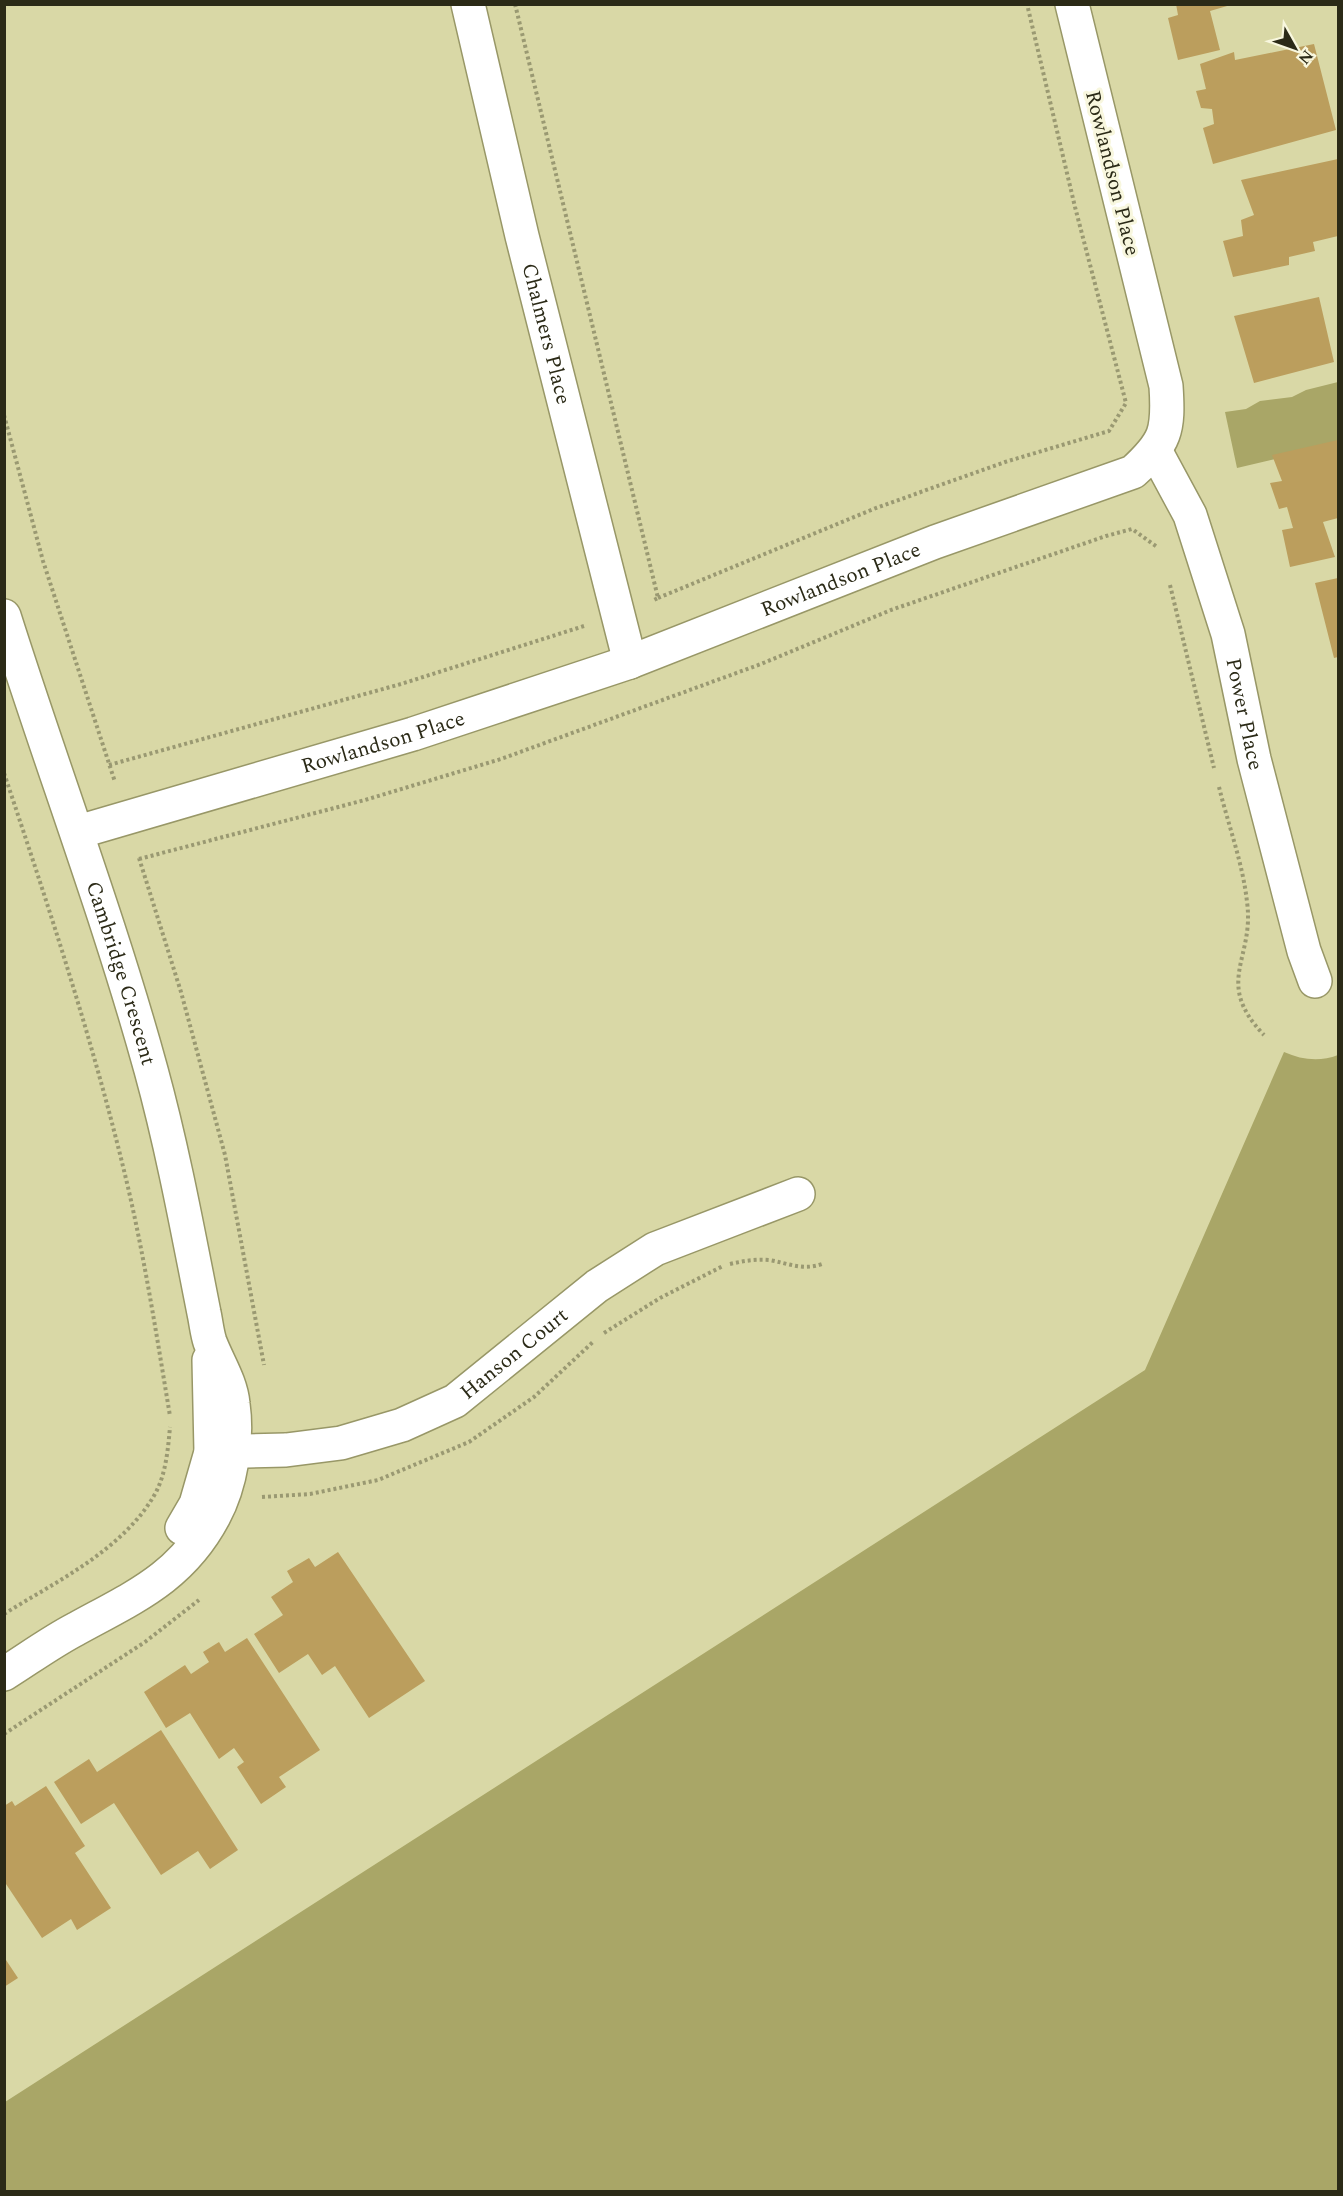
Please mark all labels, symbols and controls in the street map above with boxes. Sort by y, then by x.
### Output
north arrow [1265,18,1325,78]
text: N [1292,44,1319,70]
street label: Rowlandson Place [1076,87,1148,259]
street label: Chalmers Place [513,260,579,408]
street label: Rowlandson Place [756,534,926,626]
street label: Power Place [1216,655,1271,774]
street label: Rowlandson Place [298,703,469,783]
street label: Cambridge Crescent [77,877,164,1069]
street label: Hanson Court [453,1300,576,1408]

